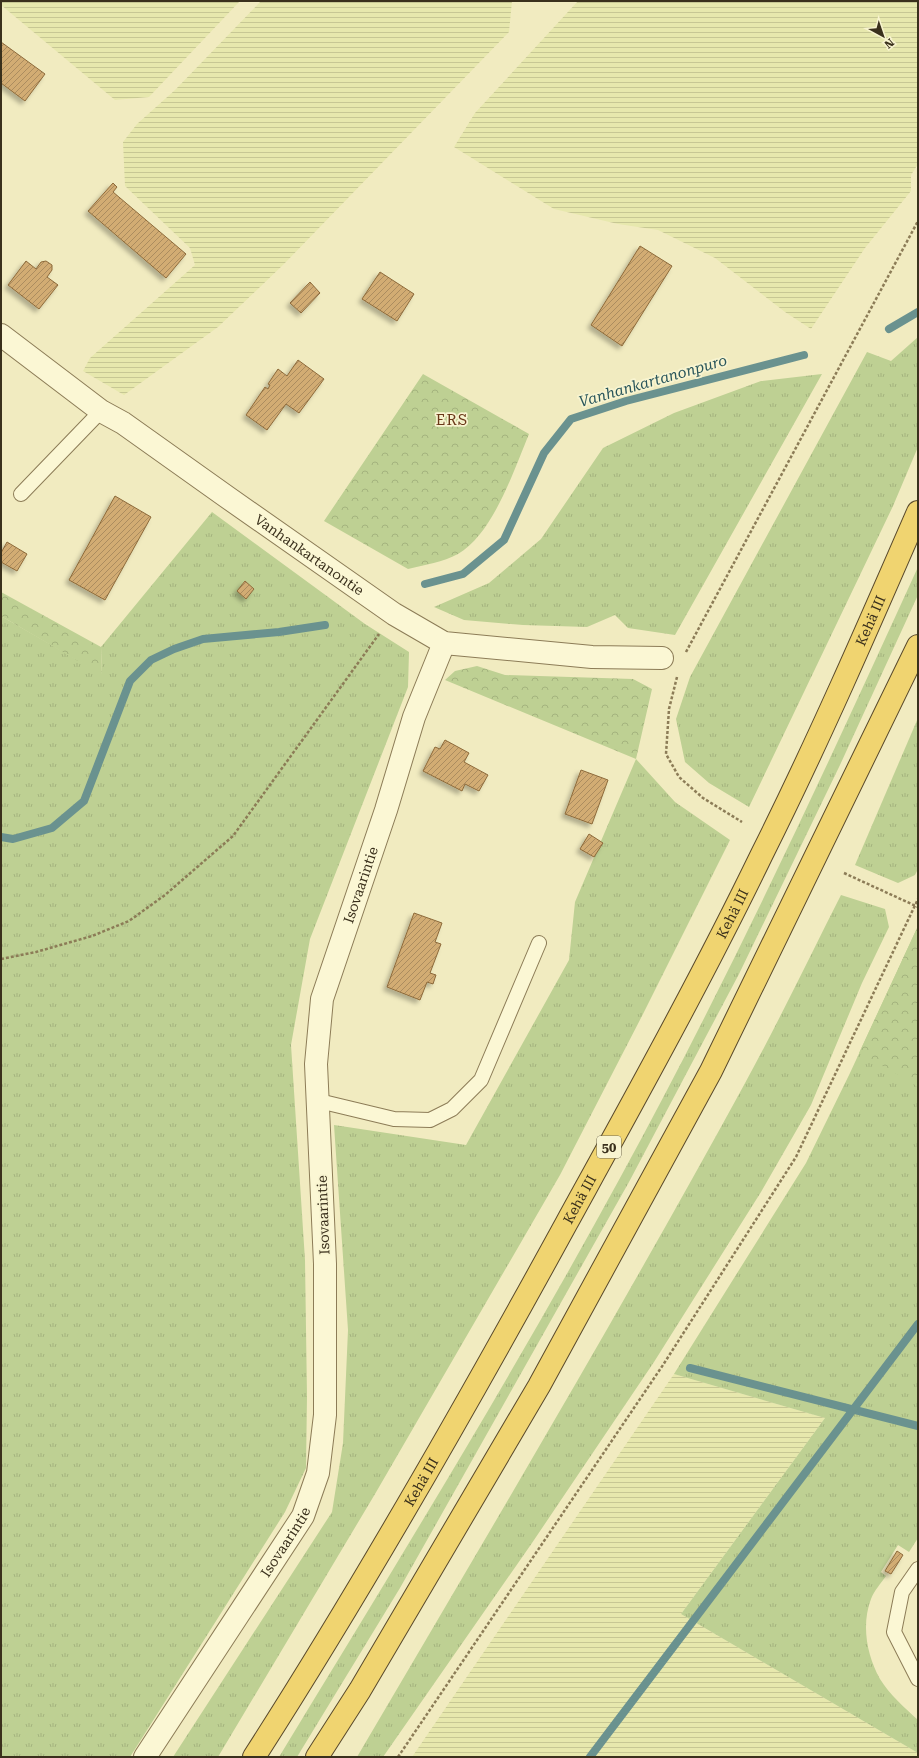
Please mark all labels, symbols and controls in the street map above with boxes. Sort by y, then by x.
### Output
north arrow [863,16,903,56]
text: N [881,36,897,51]
water label: Vanhankartanonpuro [577,351,729,411]
district label: ERS [436,411,468,429]
street label: Vanhankartanontie [252,511,367,599]
street label: Kehä III [852,593,889,648]
street label: Isovaarintie [340,844,381,925]
street label: Kehä III [713,886,752,941]
road number: 50 [597,1136,621,1158]
street label: Kehä III [560,1172,599,1226]
street label: Isovaarintie [314,1175,332,1255]
street label: Kehä III [401,1455,442,1509]
street label: Isovaarintie [257,1505,314,1580]

